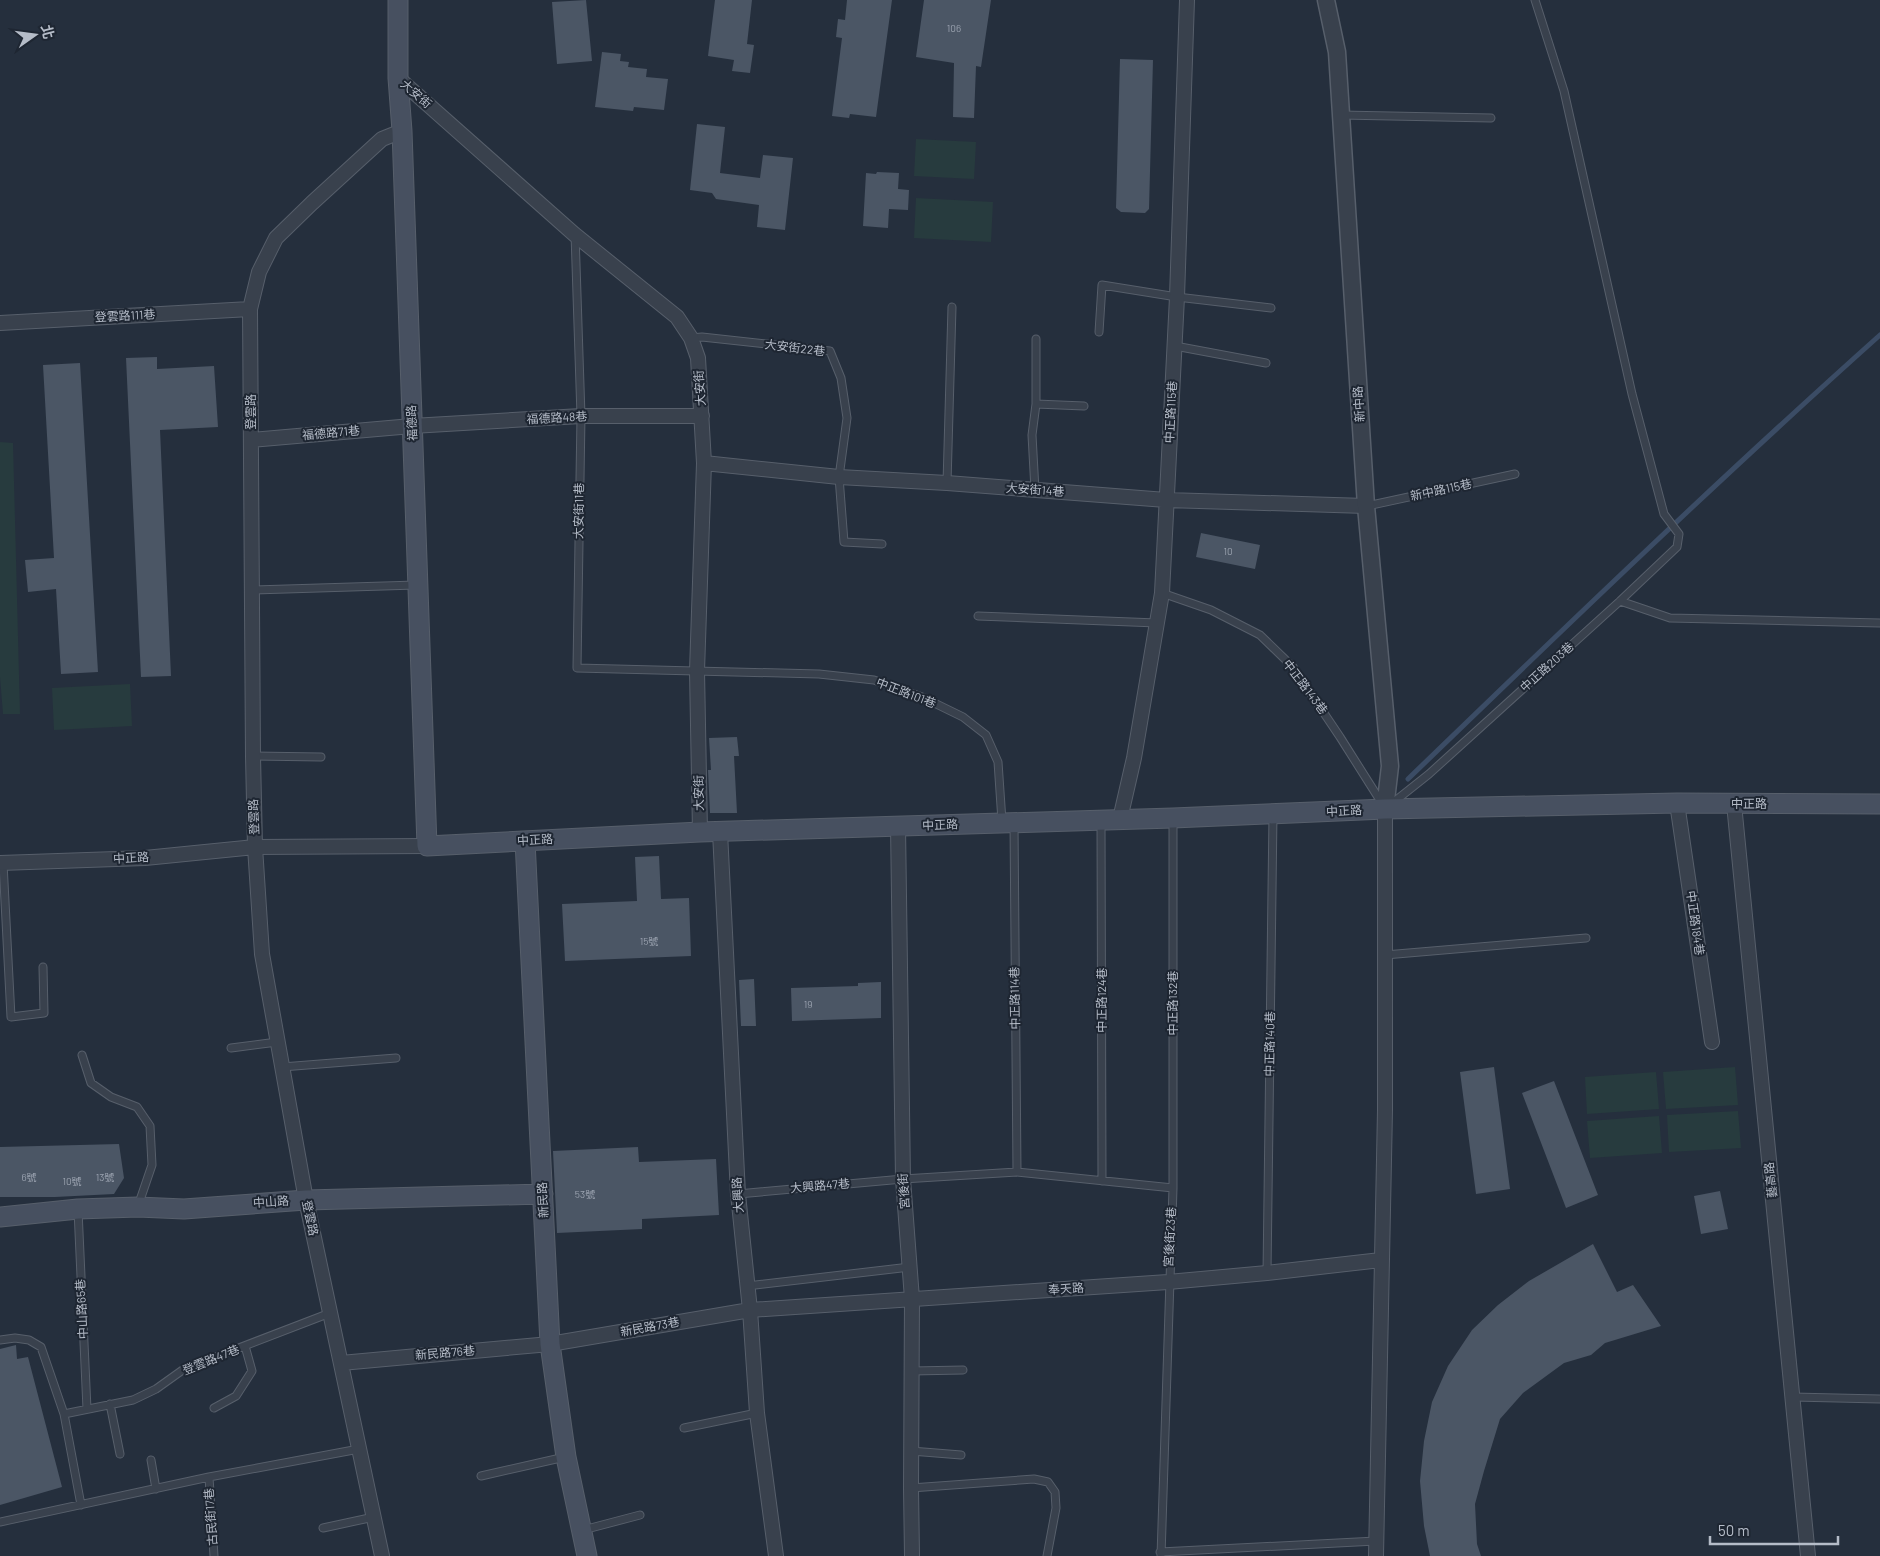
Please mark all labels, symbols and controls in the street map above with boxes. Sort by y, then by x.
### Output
north arrow [10,10,60,60]
house number: 106 [947,22,961,34]
text: 北 [38,23,58,41]
street label: 大安街 [398,76,435,110]
street label: 登雲路111巷 [94,306,156,324]
street label: 大安街22巷 [764,336,826,358]
street label: 大安街 [691,370,707,407]
street label: 中正路115巷 [1161,380,1179,444]
street label: 新中路 [1350,386,1366,423]
street label: 登雲路 [243,394,257,430]
street label: 福德路 [403,405,419,441]
street label: 福德路48巷 [526,408,588,426]
street label: 福德路71巷 [301,423,360,442]
street label: 新中路115巷 [1409,476,1473,502]
street label: 大安街14巷 [1005,480,1065,498]
street label: 大安街11巷 [571,483,585,539]
house number: 10 [1223,545,1233,557]
street label: 中正路203巷 [1517,639,1576,694]
street label: 中正路143巷 [1281,656,1331,717]
street label: 中正路101巷 [875,674,938,710]
street label: 大安街 [691,775,705,811]
street label: 中正路 [1731,796,1767,810]
street label: 登雲路 [245,799,261,835]
street label: 中正路 [1326,802,1362,818]
street label: 中正路 [922,816,958,832]
street label: 中正路 [517,831,553,847]
street label: 中正路 [113,849,149,865]
street label: 中正路184巷 [1685,890,1707,956]
house number: 15號 [640,935,658,947]
street label: 中正路114巷 [1006,966,1022,1030]
street label: 中正路124巷 [1094,967,1108,1033]
street label: 中正路132巷 [1165,971,1179,1035]
house number: 19 [804,998,812,1010]
street label: 中正路140巷 [1261,1011,1277,1077]
street label: 藝高路 [1761,1161,1779,1199]
house number: 6號 [21,1171,37,1183]
house number: 13號 [96,1171,114,1183]
street label: 宮後街 [895,1173,911,1210]
house number: 10號 [62,1175,82,1187]
street label: 大興路47巷 [789,1175,850,1195]
street label: 大興路 [729,1177,745,1214]
street label: 新民路 [534,1182,550,1218]
house number: 53號 [575,1188,595,1200]
street label: 中山路 [252,1193,289,1209]
street label: 登雲路 [300,1199,322,1237]
street label: 宮後街23巷 [1160,1206,1178,1268]
street label: 中山路65巷 [72,1279,90,1340]
street label: 奉天路 [1047,1280,1084,1296]
street label: 新民路73巷 [619,1314,681,1338]
street label: 登雲路47巷 [180,1341,241,1377]
street label: 新民路76巷 [414,1342,475,1362]
street label: 古民街17巷 [201,1488,219,1546]
scale bar [1710,1514,1838,1546]
text: 50 m [1718,1521,1750,1539]

